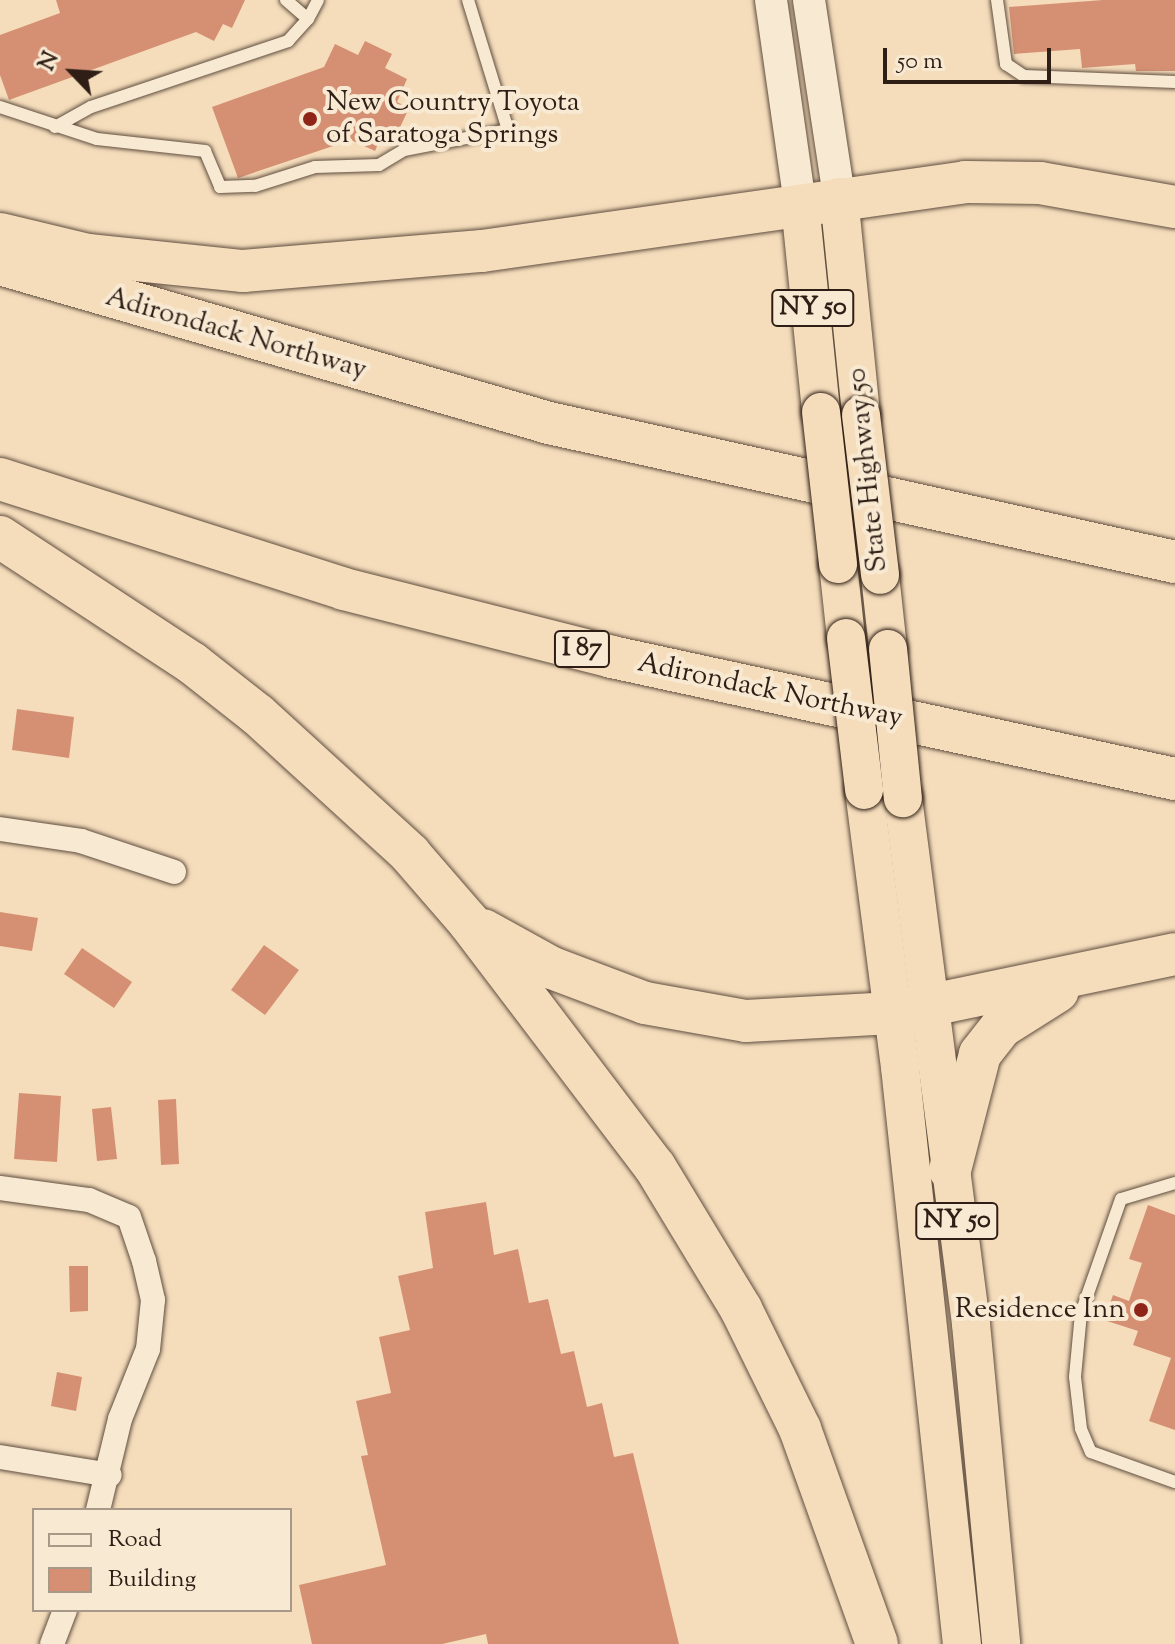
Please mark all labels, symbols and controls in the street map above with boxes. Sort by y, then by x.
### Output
north arrow [32,32,112,112]
scale bar [887,32,1055,82]
text: 50 m [897,45,943,79]
text: N [32,47,68,77]
place label: New Country Toyota of Saratoga Springs [326,86,580,152]
marker: New Country Toyota of Saratoga Springs [301,110,319,128]
street label: Adirondack Northway [102,281,370,387]
road number: NY 50 [771,286,855,330]
street label: State Highway 50 [841,366,895,574]
road number: I 87 [552,627,612,671]
street label: Adirondack Northway [634,646,906,736]
road number: NY 50 [915,1199,999,1243]
place label: Residence Inn [955,1293,1125,1327]
marker: Residence Inn [1132,1301,1150,1319]
legend [32,1508,292,1612]
text: Road [108,1523,162,1557]
text: Building [108,1563,196,1597]

